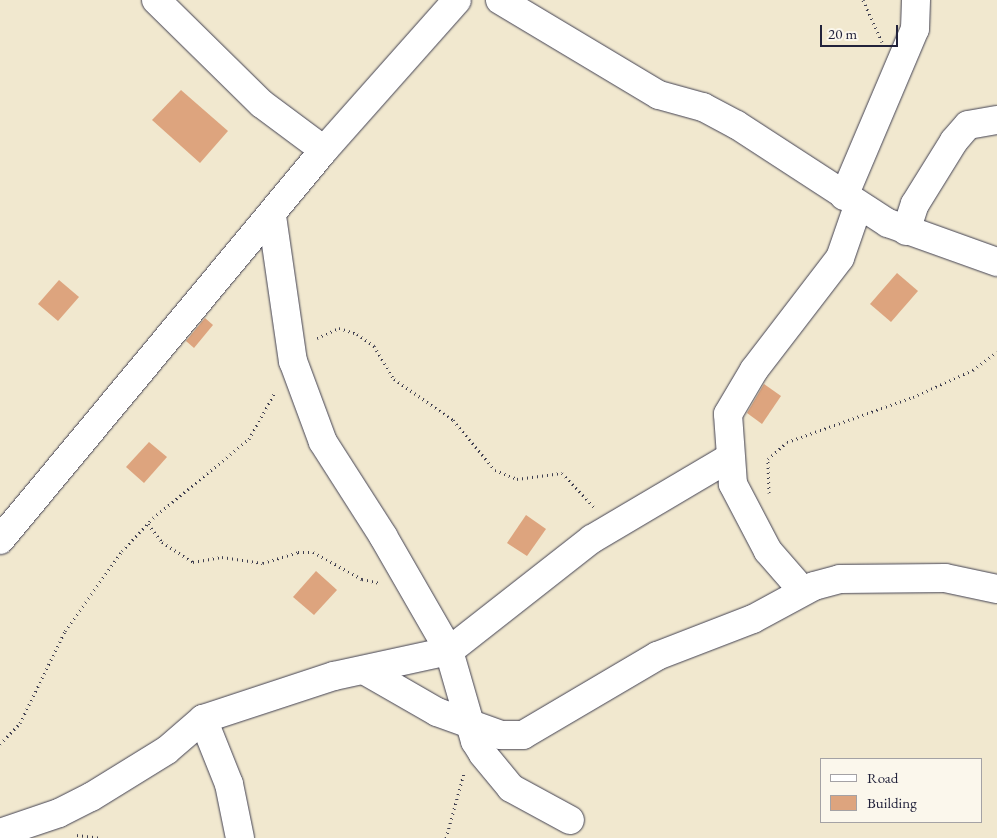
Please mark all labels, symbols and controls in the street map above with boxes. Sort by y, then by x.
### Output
scale bar [822,15,900,47]
text: 20 m [828,24,857,43]
legend [820,758,982,823]
text: Road [867,768,898,787]
text: Building [867,793,917,812]

